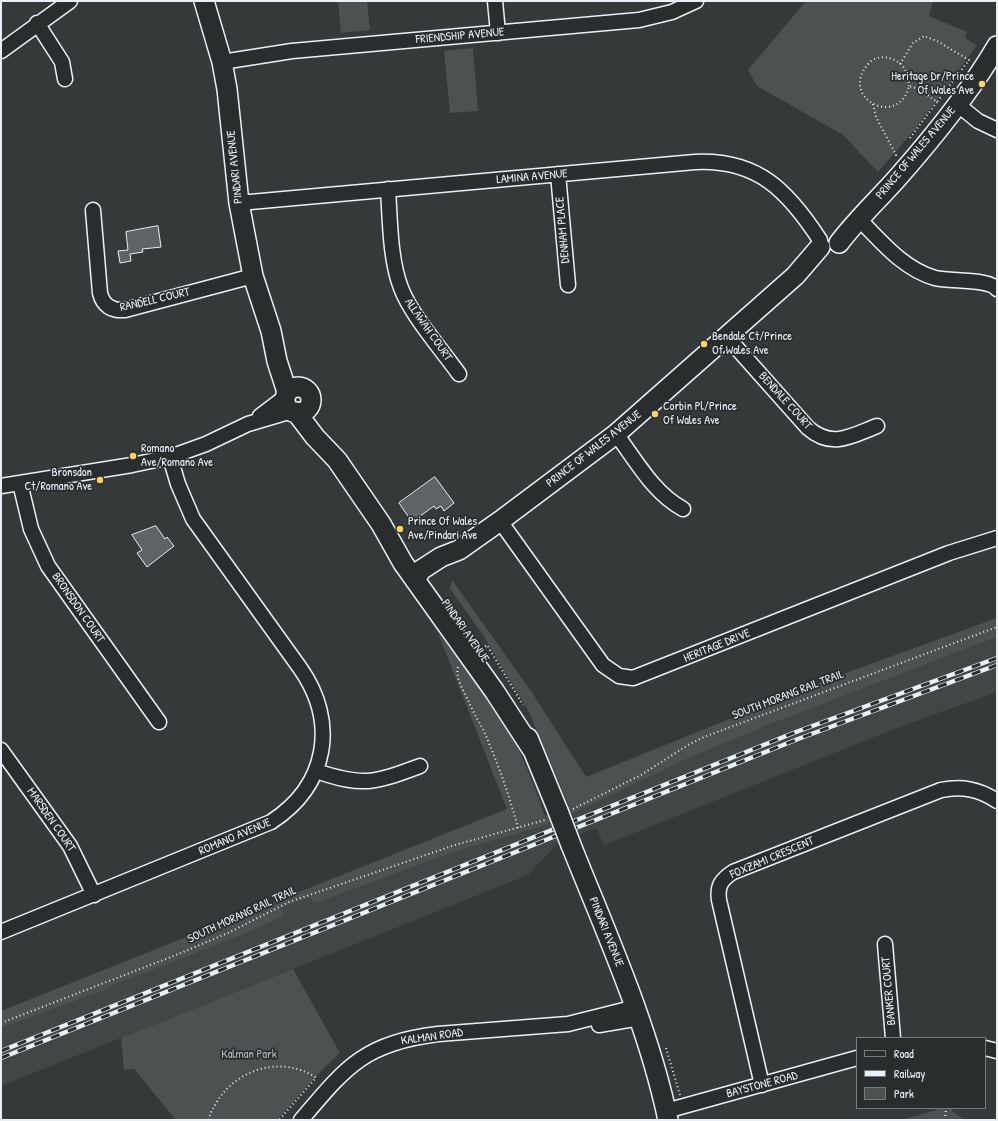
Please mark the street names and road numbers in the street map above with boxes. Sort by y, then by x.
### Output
street label: FRIENDSHIP AVENUE [415,25,505,47]
street label: PRINCE OF WALES AVENUE [873,104,959,202]
street label: PINDARI AVENUE [224,130,246,204]
street label: LAMINA AVENUE [496,167,568,187]
street label: DENHAM PLACE [553,196,573,264]
street label: RANDELL COURT [119,285,191,315]
street label: ALLAWAH COURT [401,296,455,364]
street label: BENDALE COURT [755,369,815,433]
street label: PRINCE OF WALES AVENUE [544,407,644,491]
street label: BRONSDON COURT [48,570,108,646]
street label: PINDARI AVENUE [438,597,492,665]
street label: HERITAGE DRIVE [682,626,752,666]
street label: SOUTH MORANG RAIL TRAIL [730,667,846,723]
street label: MARSDEN COURT [24,785,78,855]
street label: ROMANO AVENUE [197,815,273,859]
street label: FOXZAMI CRESCENT [728,834,816,882]
street label: SOUTH MORANG RAIL TRAIL [185,883,299,947]
street label: PINDARI AVENUE [586,895,626,969]
street label: BANKER COURT [879,956,899,1026]
street label: KALMAN ROAD [400,1026,464,1048]
street label: BAYSTONE ROAD [725,1069,799,1101]

